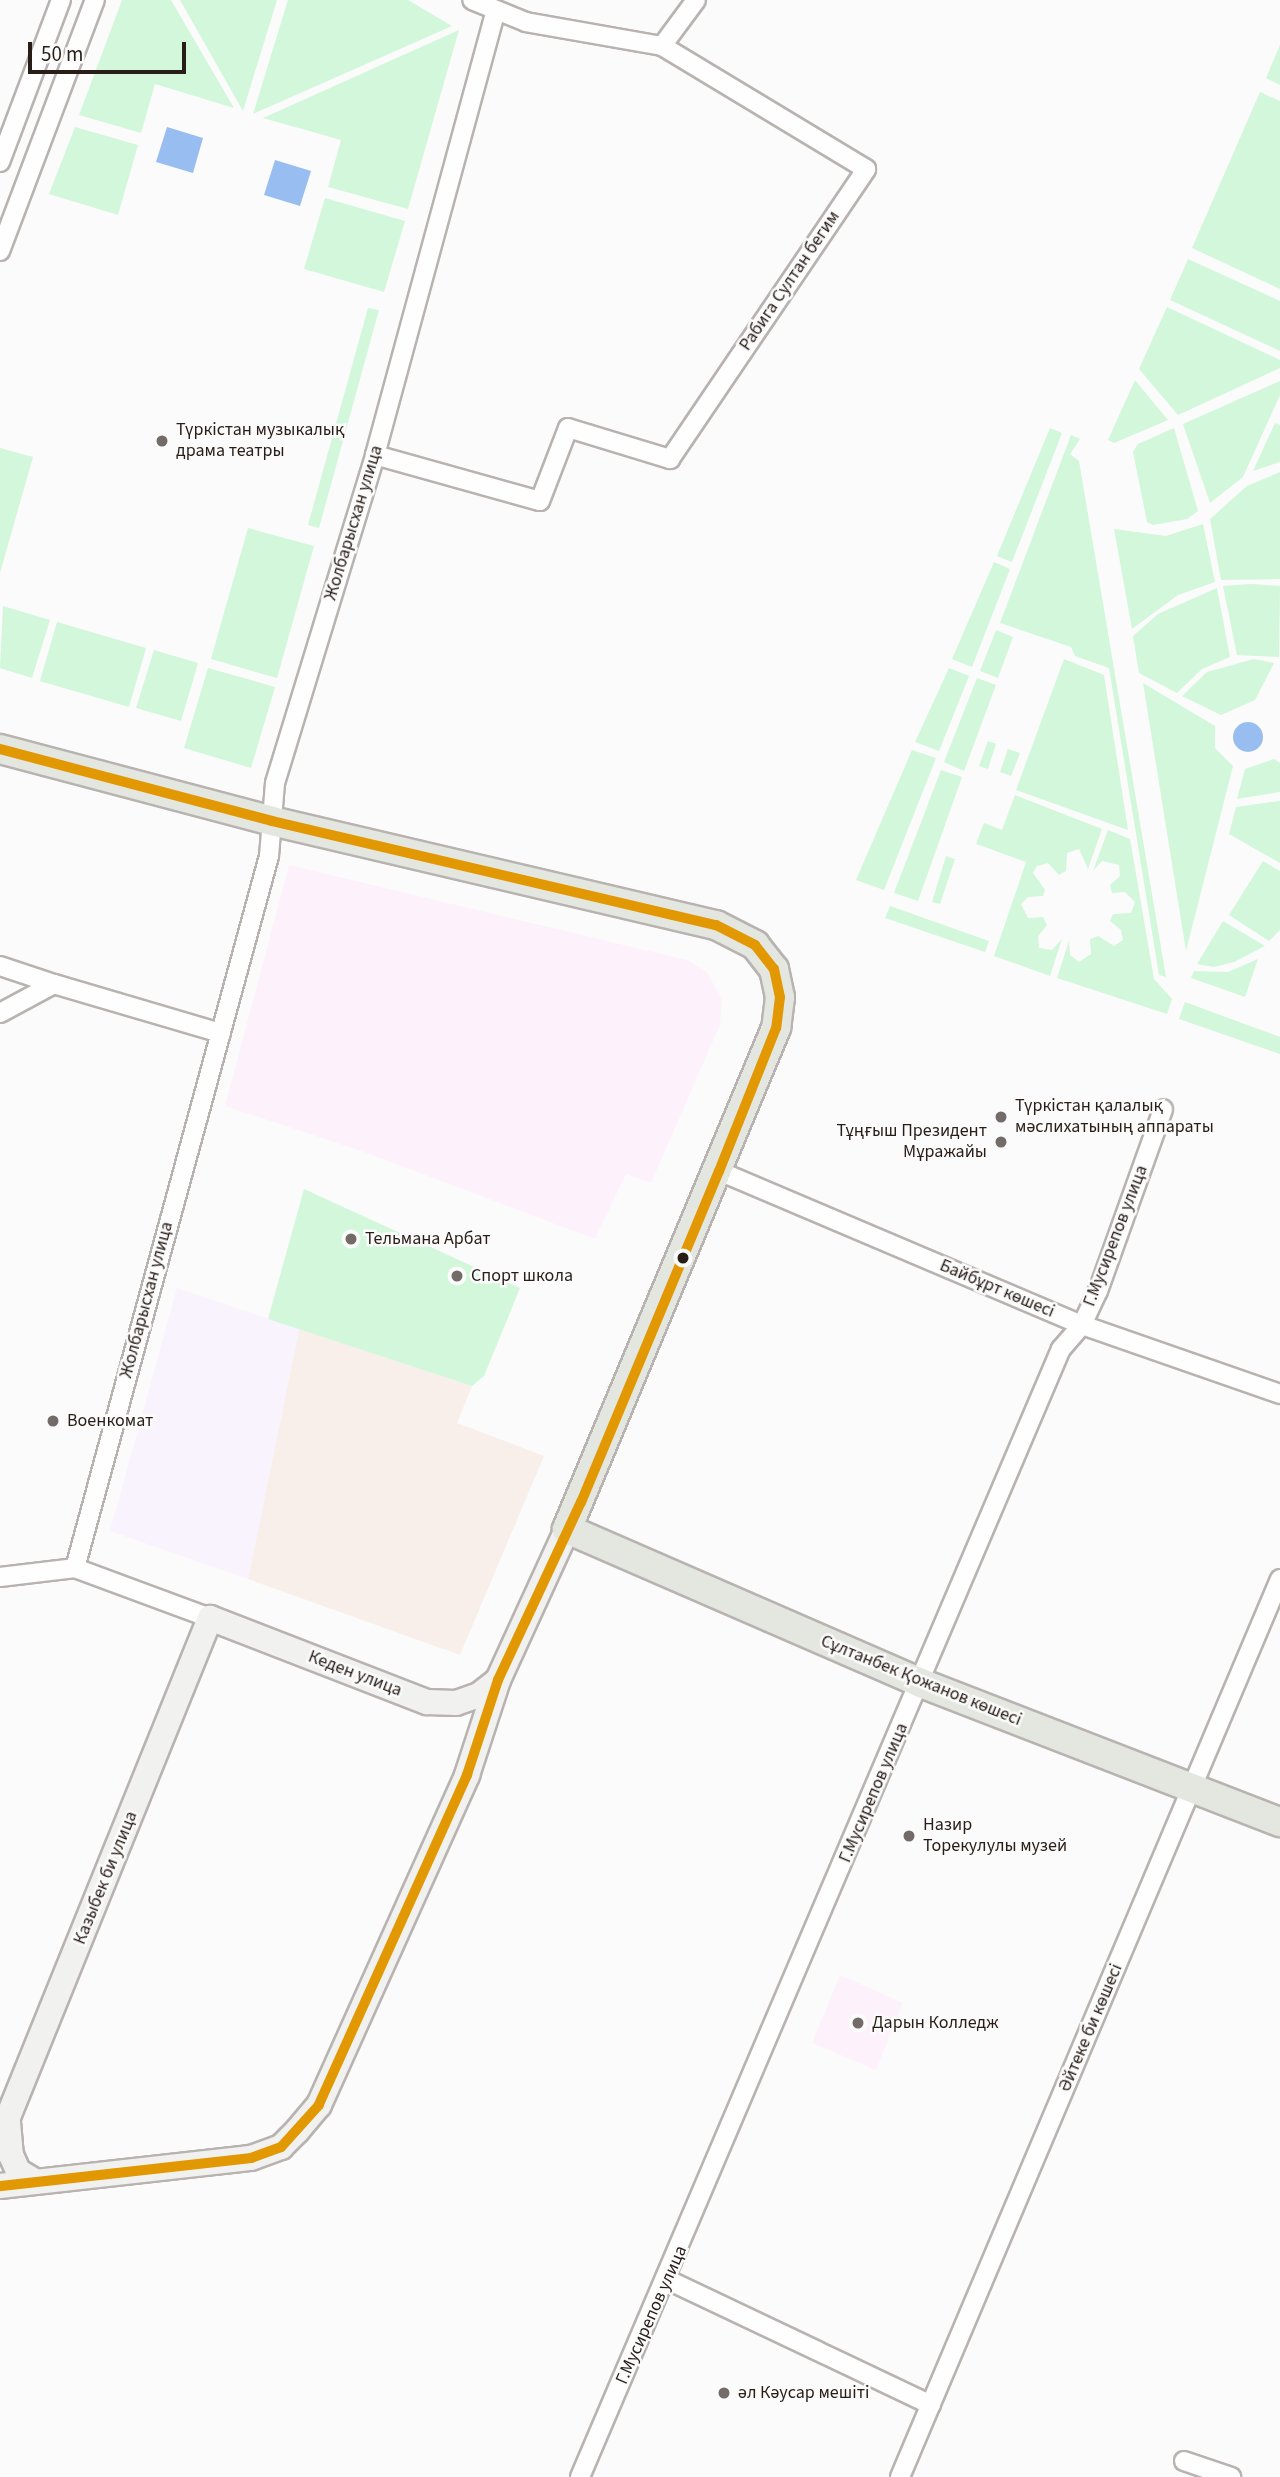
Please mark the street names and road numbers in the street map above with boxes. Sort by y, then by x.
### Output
street label: Рабига Султан бегим [735,207,845,355]
street label: Жолбарысхан улица [320,443,388,603]
street label: Г.Мусирепов улица [1079,1162,1153,1310]
street label: Жолбарысхан улица [116,1219,178,1381]
street label: Байбұрт көшесі [936,1255,1058,1323]
street label: Сұлтанбек Қожанов көшесі [817,1631,1025,1731]
street label: Кеден улица [305,1646,405,1702]
street label: Г.Мусирепов улица [835,1720,913,1866]
street label: Казыбек би улица [69,1808,143,1948]
street label: Әйтеке би көшесі [1054,1961,1128,2095]
street label: Г.Мусирепов улица [612,2242,692,2388]

